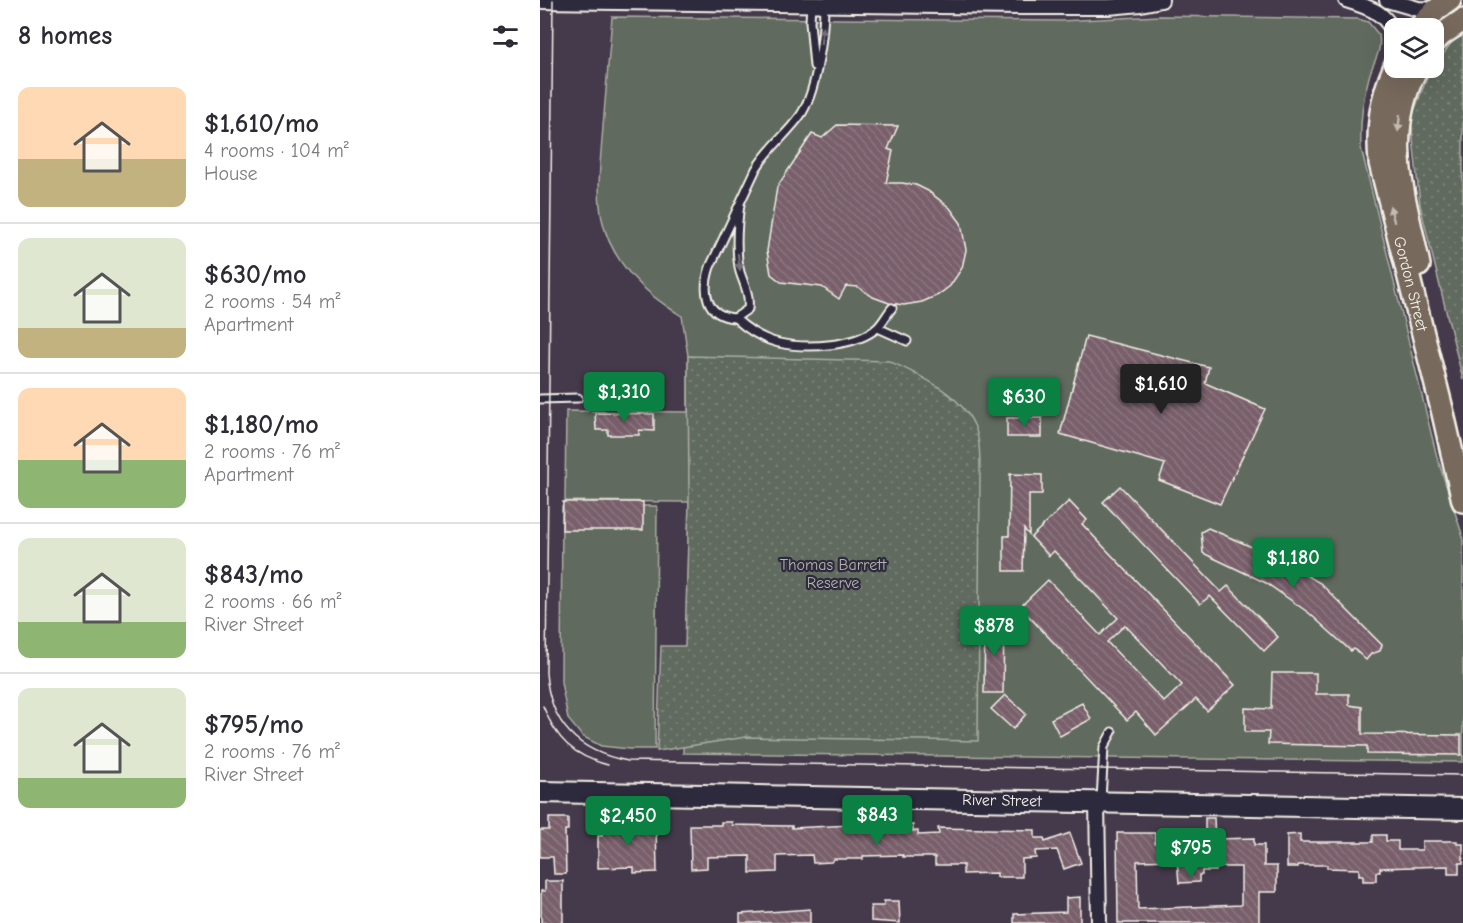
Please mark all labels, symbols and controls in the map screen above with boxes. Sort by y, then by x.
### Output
map controls [1384,18,1444,78]
button: layers [1384,18,1444,78]
icon: filters [489,20,522,53]
text: 8 homes [18,21,112,51]
one-way arrow [817,26,826,45]
text: $1,610/mo [204,109,319,139]
icon: home [66,111,138,183]
one-way arrow [1394,113,1404,132]
text: 4 rooms · 104 m² [204,139,349,162]
text: House [204,162,258,185]
one-way arrow [1387,205,1396,223]
street label: Gordon Street [1390,235,1431,334]
one-way arrow [735,253,744,272]
text: $630/mo [204,260,306,290]
icon: home [66,262,138,334]
text: 2 rooms · 54 m² [204,290,340,313]
text: Apartment [204,313,294,336]
pin: $1,610 [1112,364,1210,415]
pin: $1,310 [575,372,673,423]
text: $1,610 [1134,372,1188,395]
pin: $630 [988,377,1060,428]
text: $1,310 [598,380,650,403]
text: $630 [1002,385,1046,408]
text: $1,180/mo [204,410,319,440]
icon: home [66,412,138,484]
text: 2 rooms · 76 m² [204,440,340,463]
text: Apartment [204,463,294,486]
pin: $1,180 [1244,538,1342,589]
text: $1,180 [1266,546,1320,569]
park label: Thomas Barrett Reserve [780,556,887,592]
text: $843/mo [204,560,304,590]
icon: home [66,562,138,634]
text: 2 rooms · 66 m² [204,590,342,613]
pin: $878 [958,606,1030,657]
text: River Street [204,613,303,636]
text: $878 [974,614,1014,637]
text: $795/mo [204,710,304,740]
icon: home [66,712,138,784]
text: 2 rooms · 76 m² [204,740,340,763]
text: River Street [204,763,303,786]
street label: River Street [962,791,1042,810]
pin: $843 [841,795,913,846]
pin: $2,450 [579,796,677,847]
text: $843 [856,803,898,826]
text: $2,450 [599,804,657,827]
pin: $795 [1155,828,1227,879]
text: $795 [1170,836,1212,859]

